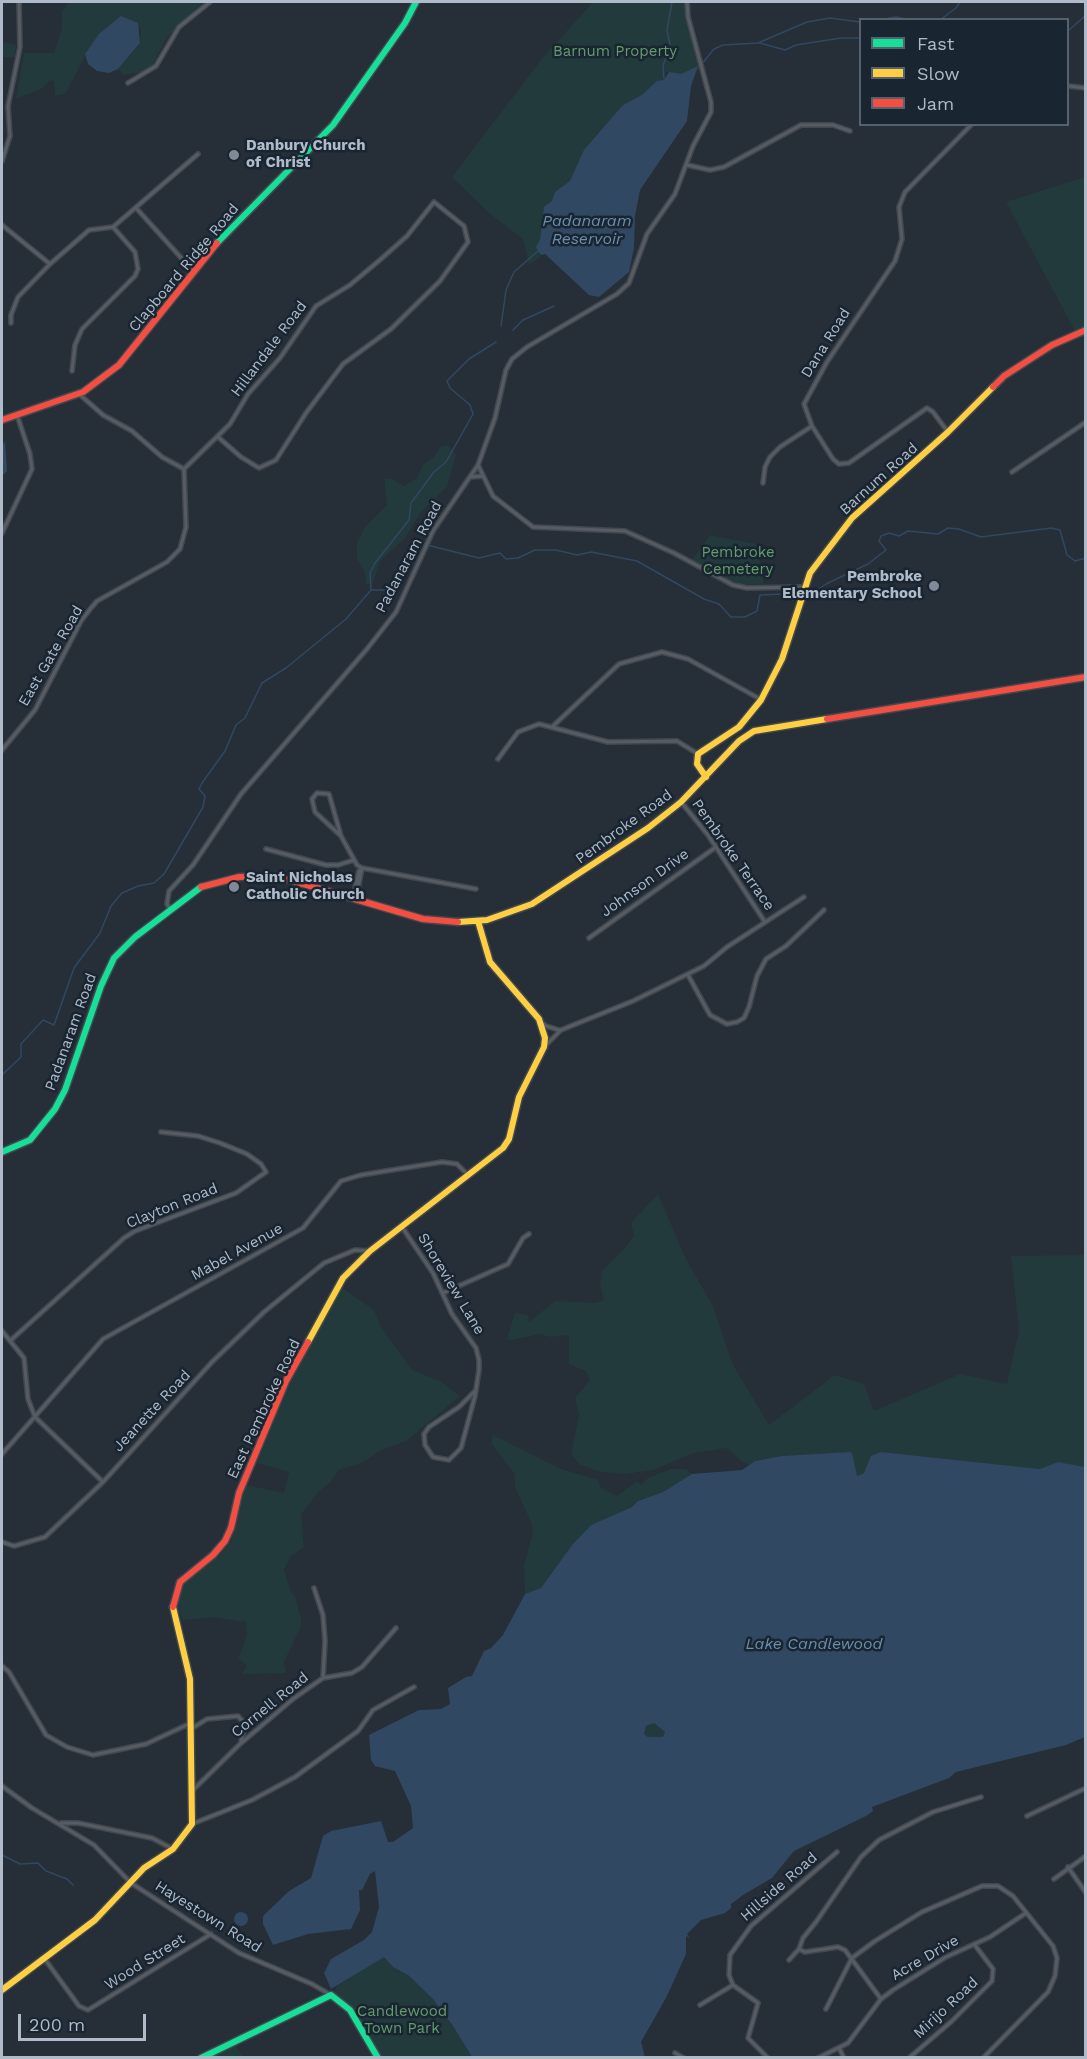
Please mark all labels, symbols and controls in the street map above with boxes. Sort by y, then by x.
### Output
legend [859,18,1069,126]
text: Fast [917,33,954,54]
park label: Barnum Property [553,43,677,61]
text: Slow [917,63,960,84]
text: Jam [917,93,954,114]
place label: Danbury Church of Christ [246,137,365,172]
marker: Danbury Church of Christ [227,148,241,162]
street label: Clapboard Ridge Road [125,200,243,336]
water label: Padanaram Reservoir [542,211,632,249]
street label: Hillandale Road [227,298,311,400]
street label: Dana Road [797,305,855,381]
street label: Barnum Road [836,439,922,519]
street label: Padanaram Road [372,498,446,616]
park label: Pembroke Cemetery [701,544,775,579]
place label: Pembroke Elementary School [782,568,922,603]
marker: Pembroke Elementary School [927,579,941,593]
street label: East Gate Road [15,603,87,709]
street label: Pembroke Road [572,786,676,868]
street label: Pembroke Terrace [688,796,778,914]
street label: Johnson Drive [597,845,693,921]
place label: Saint Nicholas Catholic Church [246,869,365,904]
marker: Saint Nicholas Catholic Church [227,880,241,894]
street label: Padanaram Road [41,971,101,1093]
street label: Clayton Road [124,1179,220,1233]
street label: Mabel Avenue [188,1219,286,1285]
street label: Shoreview Lane [414,1230,488,1338]
street label: East Pembroke Road [224,1336,304,1482]
street label: Jeanette Road [110,1366,194,1456]
water label: Lake Candlewood [746,1634,882,1654]
street label: Cornell Road [228,1668,312,1742]
street label: Hillside Road [737,1849,821,1925]
street label: Hayestown Road [152,1877,264,1957]
street label: Wood Street [101,1930,189,1994]
street label: Acre Drive [888,1931,962,1985]
street label: Mirijo Road [910,1974,982,2042]
scale bar [21,2002,148,2040]
park label: Candlewood Town Park [357,2003,447,2038]
text: 200 m [29,2014,85,2035]

